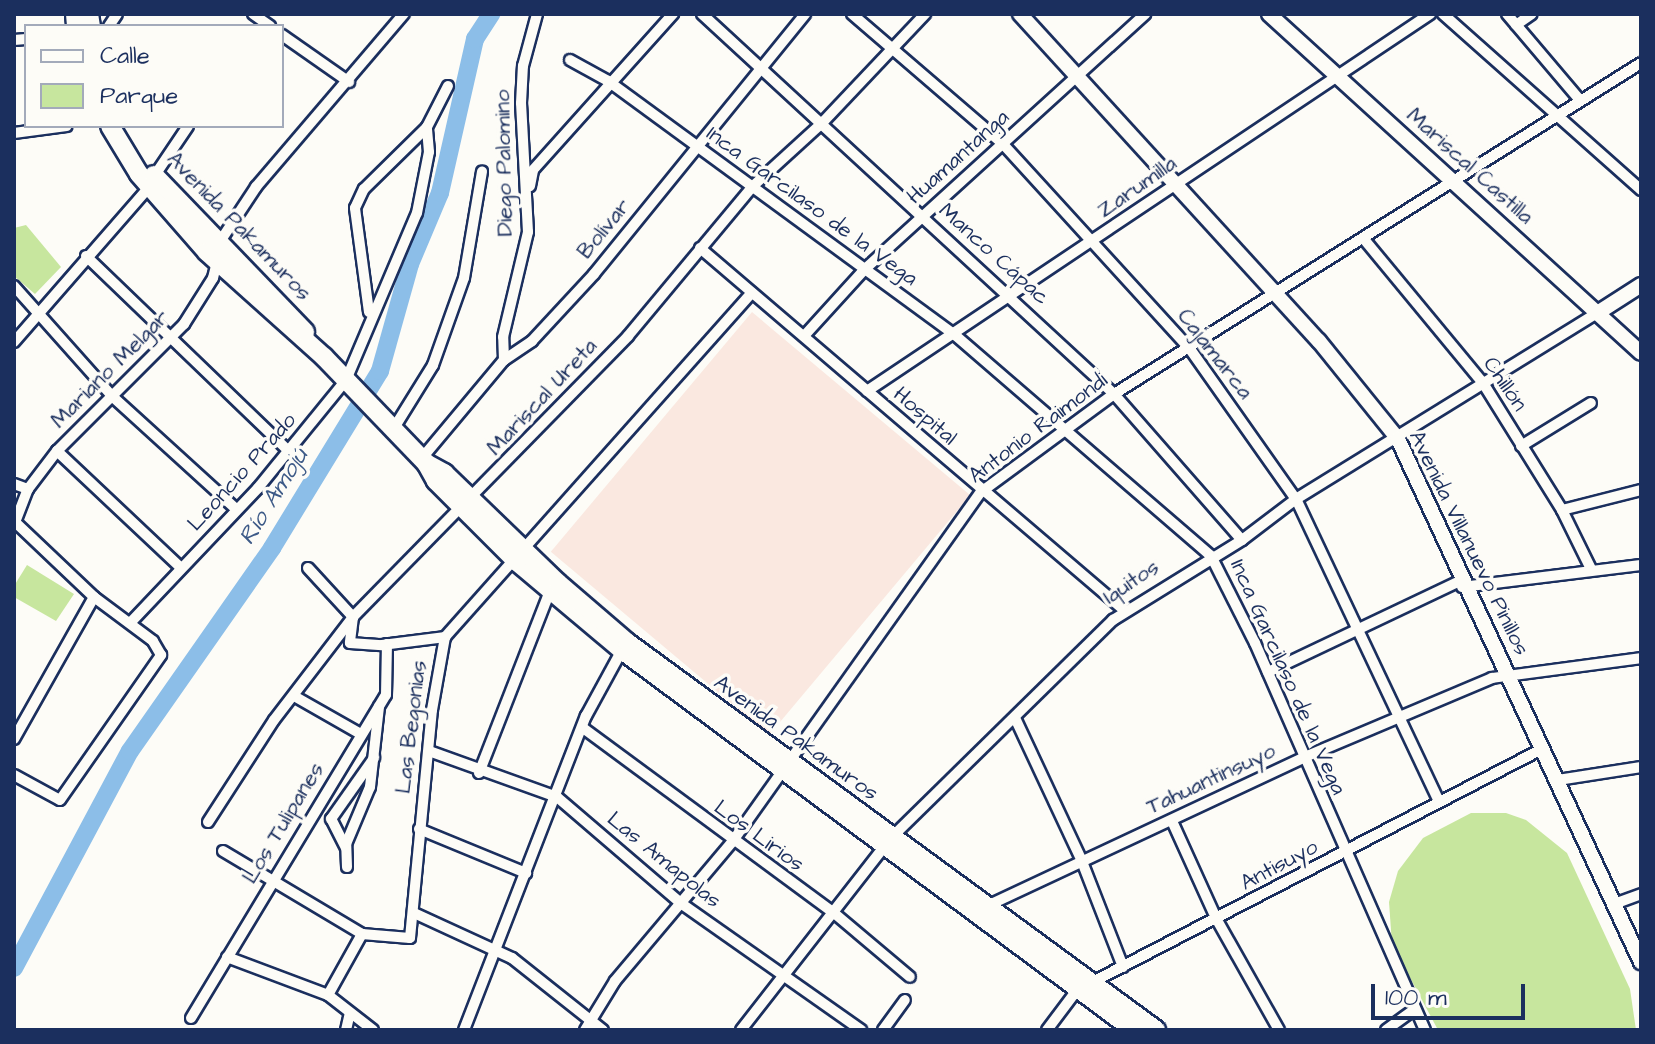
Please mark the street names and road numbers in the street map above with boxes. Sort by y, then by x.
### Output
street label: Diego Palomino [490,89,518,237]
street label: Mariscal Castilla [1401,102,1539,230]
street label: Huamantanga [901,104,1015,210]
street label: Inca Garcilaso de la Vega [701,120,923,292]
street label: Avenida Pakamuros [161,146,317,306]
street label: Zarumilla [1092,150,1182,224]
street label: Bolívar [572,194,636,264]
street label: Manco Cápac [933,197,1055,311]
street label: Mariano Melgar [45,304,175,434]
street label: Cajamarca [1172,304,1258,404]
street label: Mariscal Ureta [481,333,603,461]
street label: Chillón [1477,352,1533,416]
street label: Antonio Raimondi [963,367,1113,489]
street label: Hospital [888,381,962,451]
street label: Leoncio Prado [182,407,302,537]
street label: Avenida Villanuevo Pinillos [1403,426,1535,660]
street label: Iquitos [1098,554,1164,610]
street label: Inca Garcilaso de la Vega [1224,555,1352,799]
street label: Las Begonias [390,659,432,795]
street label: Avenida Pakamuros [709,669,883,807]
street label: Tahuantinsuyo [1142,738,1280,820]
street label: Los Tulipanes [237,758,329,888]
street label: Los Lirios [709,794,809,878]
street label: Las Amapolas [602,806,726,914]
street label: Antisuyo [1236,834,1322,896]

